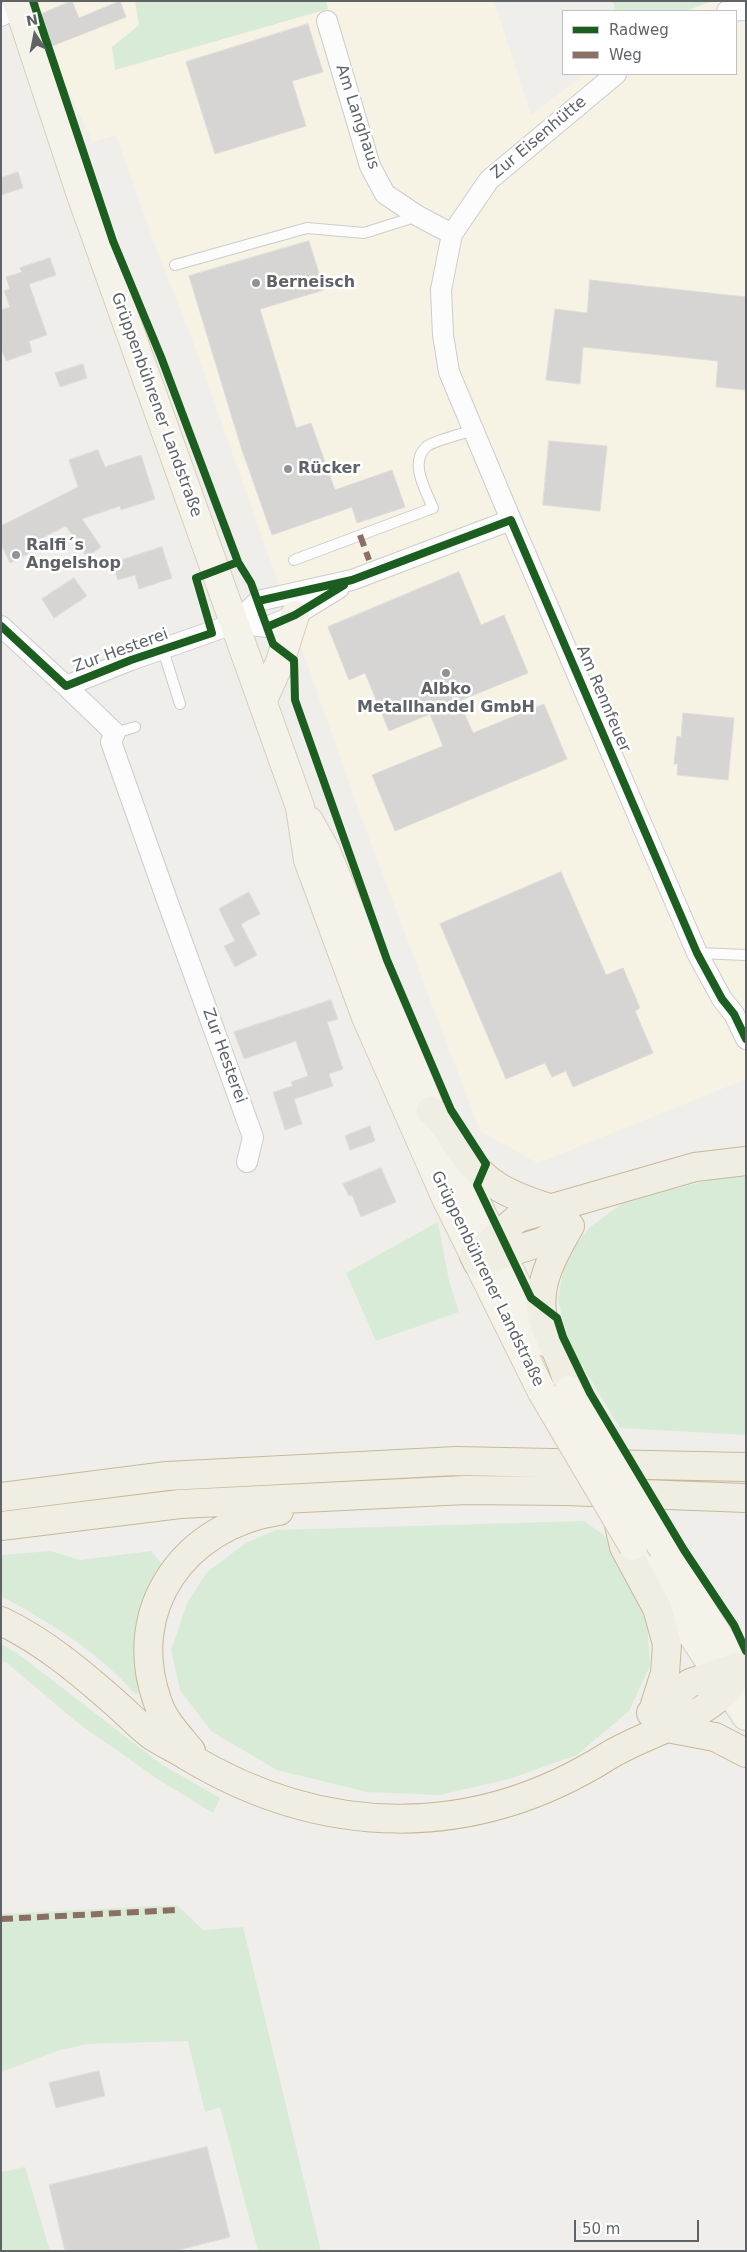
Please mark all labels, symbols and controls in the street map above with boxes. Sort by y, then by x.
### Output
north arrow [10,10,60,60]
legend [562,10,737,75]
text: N [25,11,39,29]
text: Radweg [609,21,669,39]
text: Weg [609,46,642,64]
street label: Am Langhaus [331,62,383,172]
street label: Zur Eisenhütte [488,93,590,183]
place label: Berneisch [266,273,355,293]
marker: Berneisch [250,277,262,289]
street label: Grüppenbührener Landstraße [106,290,206,520]
place label: Rücker [298,459,360,479]
marker: Rücker [282,463,294,475]
place label: Ralfi´s Angelshop [26,536,121,574]
marker: Ralfi´s Angelshop [10,549,22,561]
street label: Zur Hesterei [71,625,171,677]
street label: Am Rennfeuer [572,643,634,755]
marker: Albko Metallhandel GmbH [440,667,452,679]
place label: Albko Metallhandel GmbH [357,680,535,718]
street label: Zur Hesterei [198,1006,250,1106]
street label: Grüppenbührener Landstraße [426,1168,548,1390]
scale bar [577,2210,702,2242]
text: 50 m [582,2220,620,2238]

